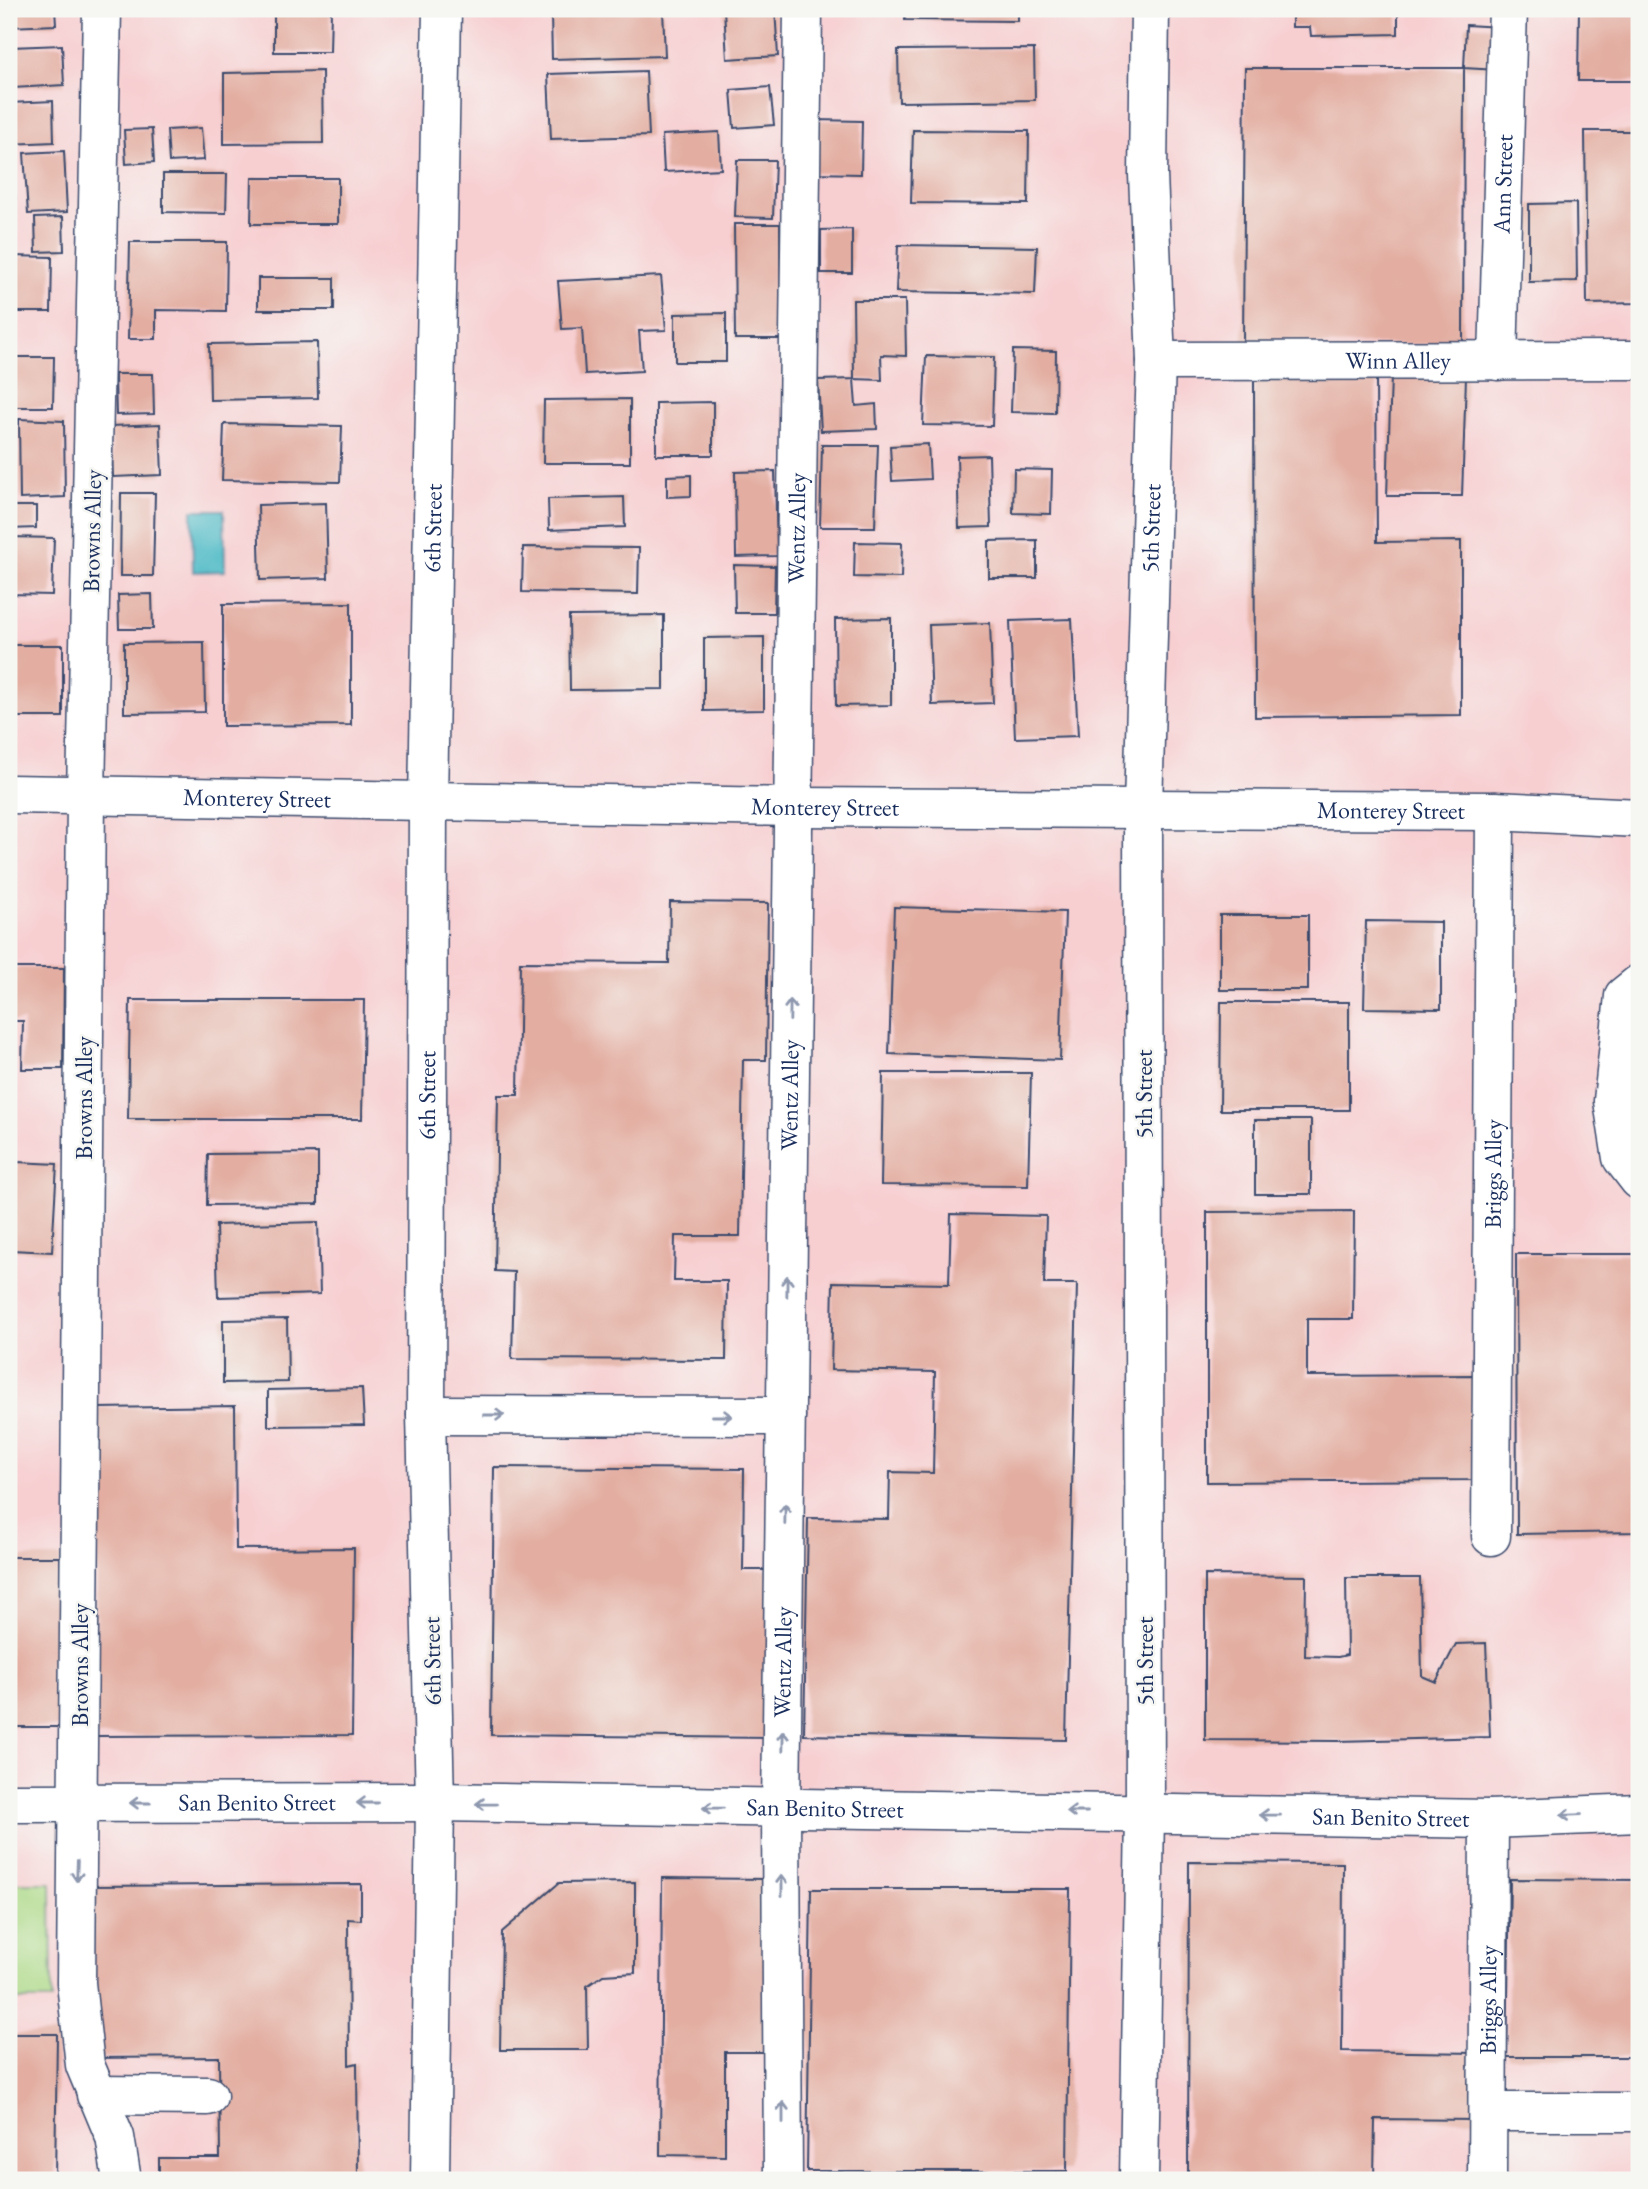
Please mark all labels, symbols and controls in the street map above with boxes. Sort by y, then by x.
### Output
street label: Ann Street [1486,133,1519,235]
street label: Winn Alley [1345,344,1451,376]
street label: Browns Alley [75,469,108,593]
street label: Wentz Alley [780,472,812,584]
street label: 6th Street [416,483,449,573]
street label: 5th Street [1134,483,1167,573]
street label: Monterey Street [183,781,332,814]
street label: Monterey Street [751,790,900,823]
street label: Monterey Street [1317,794,1466,826]
one-way arrow [783,999,797,1022]
street label: Browns Alley [68,1036,99,1160]
street label: Wentz Alley [773,1039,805,1151]
street label: 5th Street [1128,1049,1159,1138]
street label: 6th Street [411,1050,442,1140]
street label: Briggs Alley [1477,1119,1508,1229]
one-way arrow [780,1275,794,1298]
one-way arrow [482,1408,505,1422]
one-way arrow [710,1409,733,1423]
one-way arrow [778,1503,792,1526]
street label: Browns Alley [64,1603,95,1727]
street label: Wentz Alley [766,1606,798,1718]
street label: 6th Street [415,1616,448,1706]
street label: 5th Street [1129,1616,1160,1705]
one-way arrow [776,1730,790,1753]
street label: San Benito Street [178,1786,336,1818]
street label: San Benito Street [746,1791,904,1825]
one-way arrow [128,1796,151,1810]
one-way arrow [356,1796,379,1810]
one-way arrow [474,1797,497,1810]
street label: San Benito Street [1312,1800,1470,1834]
one-way arrow [702,1801,725,1815]
one-way arrow [1065,1805,1088,1819]
one-way arrow [1259,1808,1282,1821]
one-way arrow [1560,1809,1583,1822]
one-way arrow [71,1860,84,1883]
one-way arrow [775,1873,789,1896]
street label: Briggs Alley [1472,1945,1503,2055]
one-way arrow [776,2101,790,2124]

